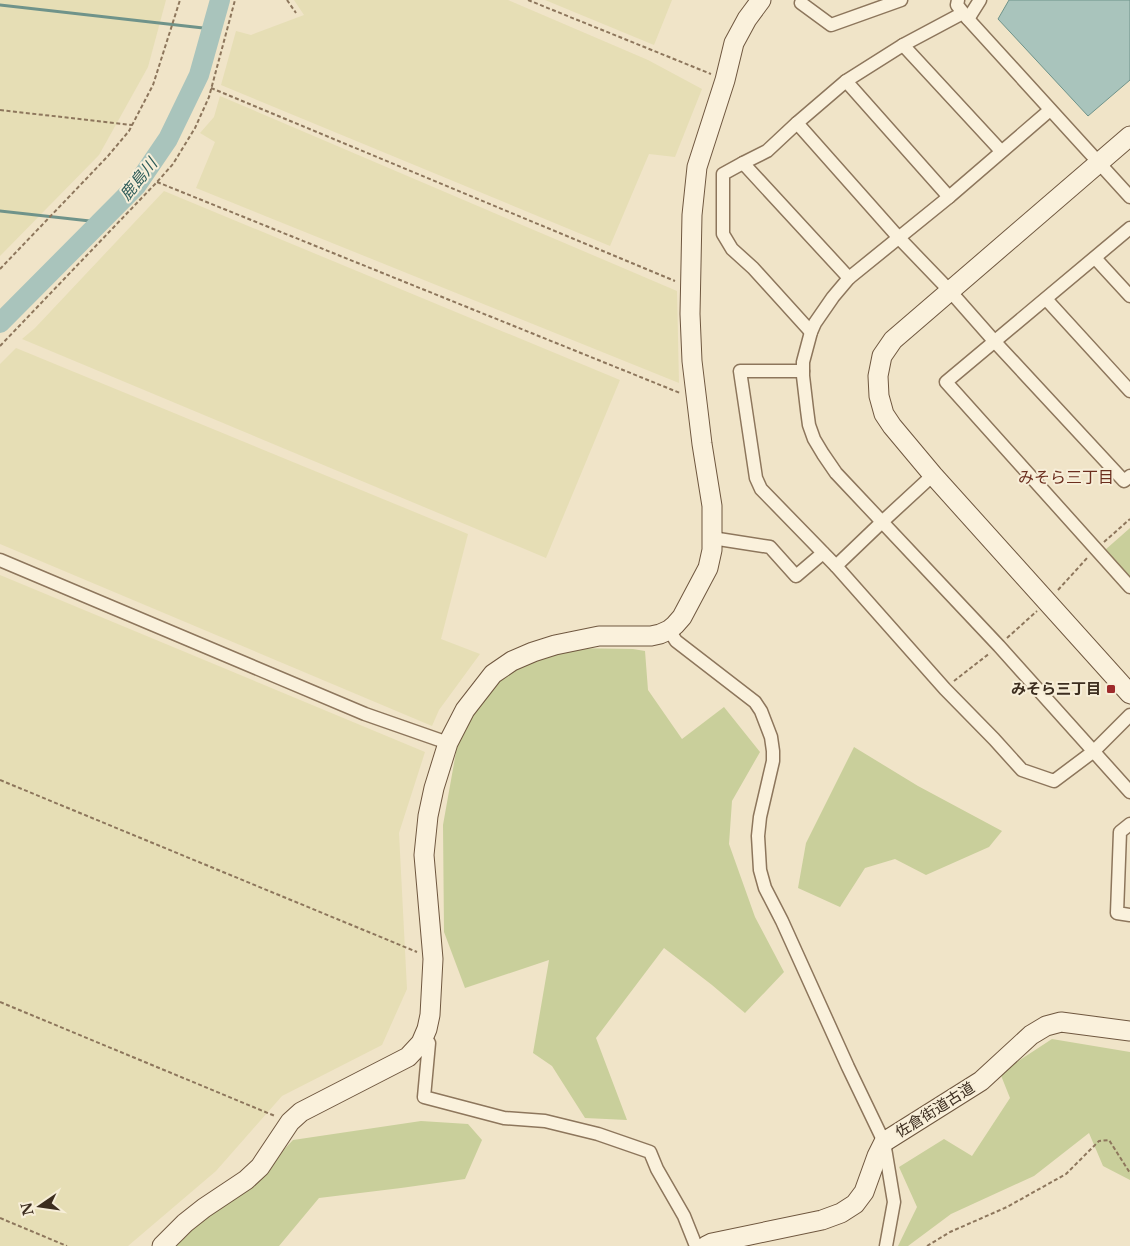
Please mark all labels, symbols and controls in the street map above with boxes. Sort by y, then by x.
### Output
water label: 鹿島川 [115,153,162,204]
district label: みそら三丁目 [1018,467,1114,487]
place label: みそら三丁目 [1011,679,1101,698]
marker: みそら三丁目 [1105,683,1117,695]
street label: 佐倉街道古道 [892,1078,978,1141]
north arrow [15,1181,65,1231]
text: N [17,1200,38,1217]

